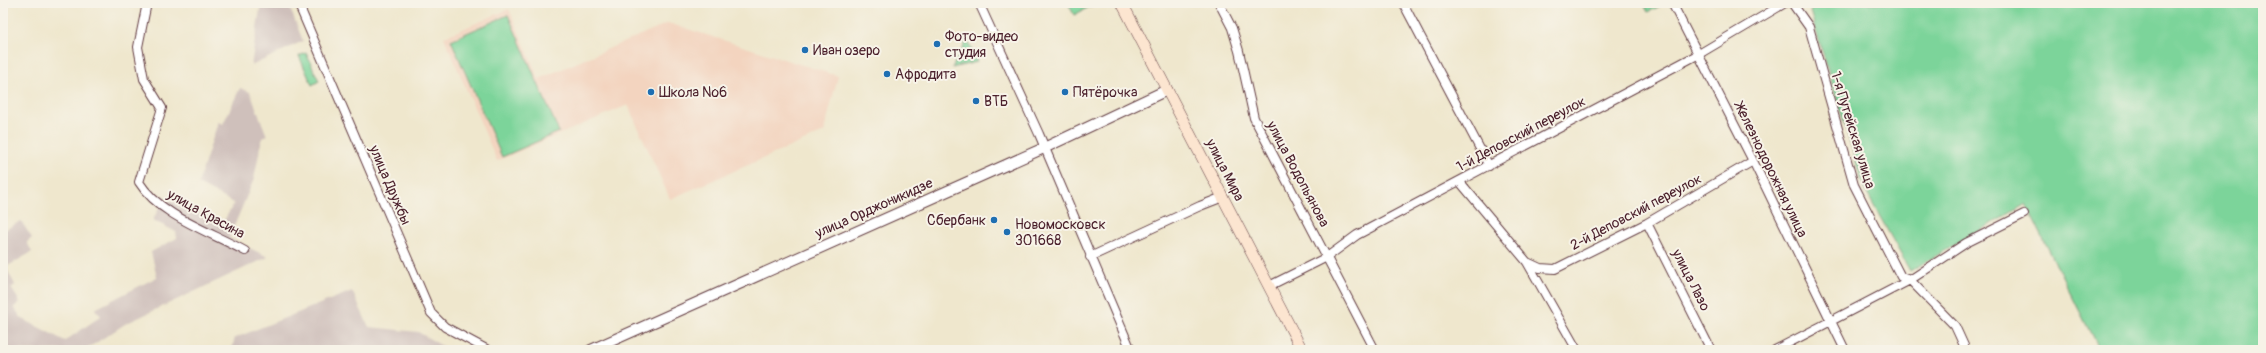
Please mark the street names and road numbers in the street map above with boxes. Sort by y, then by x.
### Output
street label: 1-я Путейская улица [1827,69,1879,191]
street label: 1-й Деповский переулок [1453,93,1589,175]
street label: Железнодорожная улица [1730,98,1811,240]
street label: улица Водопьянова [1262,117,1333,230]
street label: улица Мира [1202,135,1248,204]
street label: улица Дружбы [365,142,414,227]
street label: 2-й Деповский переулок [1567,170,1705,254]
street label: улица Орджоникидзе [812,174,936,242]
street label: улица Красина [163,185,248,242]
street label: улица Лазо [1668,245,1714,314]

